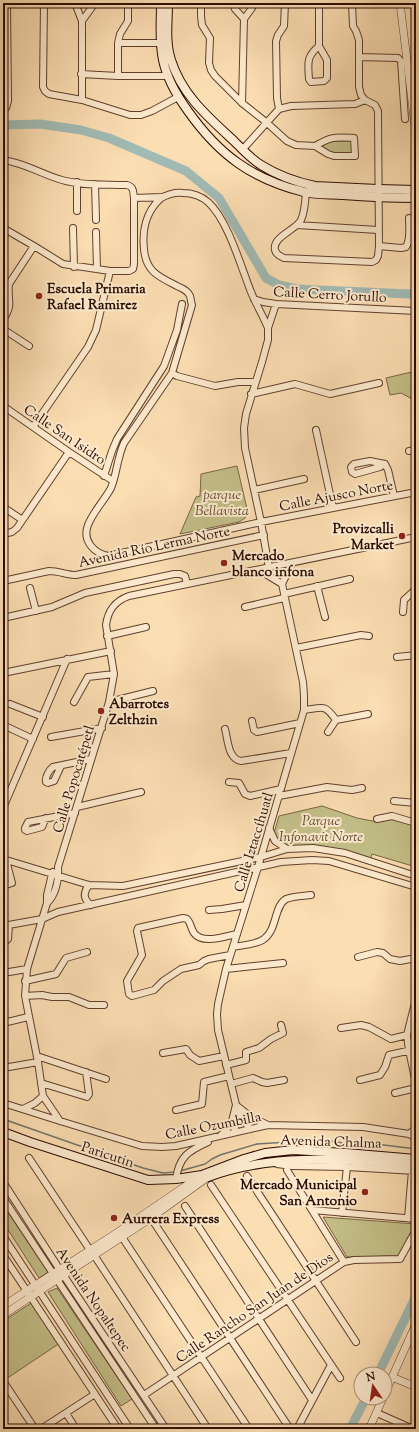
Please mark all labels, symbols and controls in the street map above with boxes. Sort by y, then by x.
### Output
place label: Escuela Primaria Rafael Ramirez [47,280,146,316]
street label: Calle Cerro Jorullo [273,283,387,309]
marker: Escuela Primaria Rafael Ramirez [34,291,44,301]
street label: Calle San Isidro [19,401,109,471]
street label: Calle Ajusco Norte [278,476,395,518]
park label: parque Bellavista [195,486,249,522]
place label: Provizcalli Market [333,520,394,556]
street label: Avenida Río Lerma Norte [77,522,232,574]
marker: Provizcalli Market [397,531,407,541]
place label: Mercado blanco infona [231,547,315,583]
marker: Mercado blanco infona [219,558,229,568]
place label: Abarrotes Zelthzin [109,695,170,731]
marker: Abarrotes Zelthzin [96,706,106,716]
street label: Calle Popocatépetl [49,723,101,836]
street label: Calle Iztaccíhuatl [230,790,280,895]
park label: Parque Infonavit Norte [279,812,363,848]
street label: Calle Ozumbilla [164,1108,264,1146]
street label: Avenida Chalma [280,1131,383,1155]
street label: Paricutin [78,1138,136,1174]
place label: Mercado Municipal San Antonio [240,1176,357,1212]
marker: Mercado Municipal San Antonio [360,1187,370,1197]
place label: Aurrera Express [122,1210,220,1230]
marker: Aurrera Express [109,1213,119,1223]
street label: Avenida Nopaltepec [50,1244,135,1356]
street label: Calle Rancho San Juan de Dios [173,1248,338,1369]
north arrow [353,1366,393,1406]
text: N [364,1368,377,1386]

